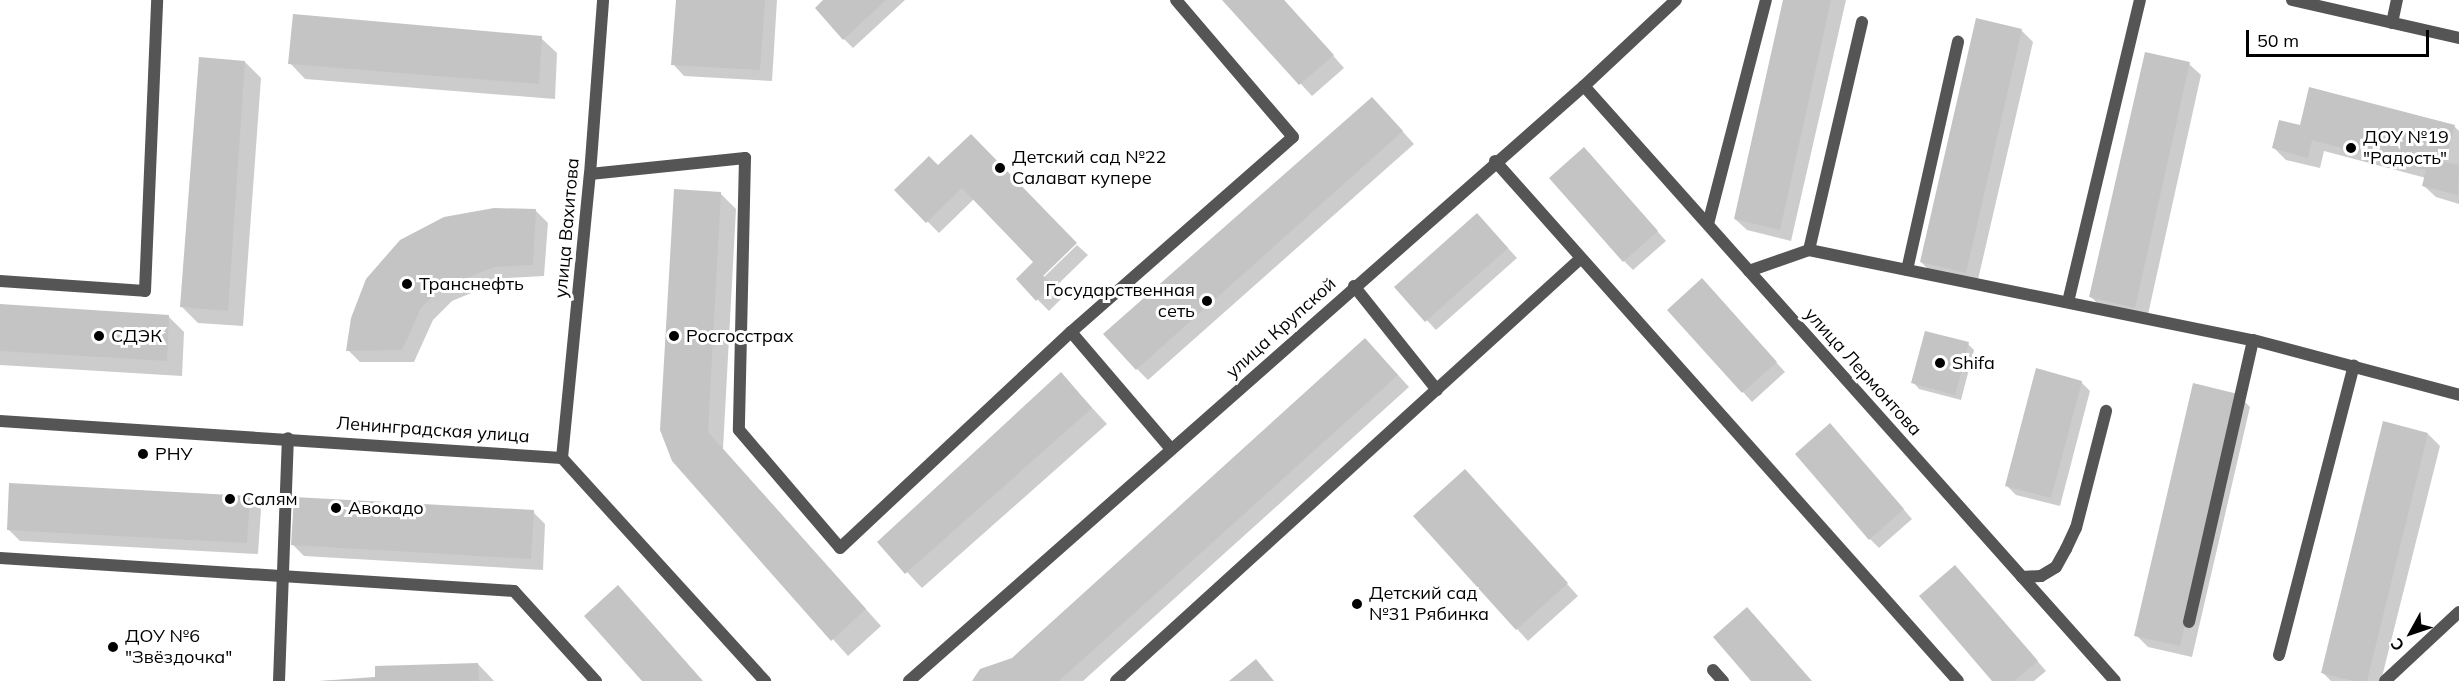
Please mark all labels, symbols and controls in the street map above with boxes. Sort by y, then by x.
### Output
scale bar [2249,18,2432,56]
text: 50 m [2257,29,2299,52]
place label: ДОУ №19 "Радость" [2363,127,2449,170]
marker: ДОУ №19 "Радость" [2344,141,2358,155]
place label: Детский сад №22 Салават купере [1012,147,1166,190]
street label: улица Вахитова [550,157,584,299]
marker: Детский сад №22 Салават купере [993,161,1007,175]
place label: Транснефть [419,273,524,295]
street label: улица Крупской [1222,273,1340,383]
marker: Транснефть [400,277,414,291]
place label: Государственная сеть [1045,280,1195,322]
marker: Государственная сеть [1200,294,1214,308]
street label: улица Лермонтова [1800,304,1926,440]
place label: СДЭК [111,325,162,347]
place label: Росгосстрах [686,325,794,347]
marker: СДЭК [92,329,106,343]
marker: Росгосстрах [667,329,681,343]
place label: Shifa [1952,352,1995,374]
marker: Shifa [1933,356,1947,370]
street label: Ленинградская улица [336,412,530,448]
place label: РНУ [155,443,192,465]
marker: РНУ [136,447,150,461]
place label: Салям [242,488,298,510]
marker: Салям [223,492,237,506]
place label: Авокадо [348,497,424,519]
marker: Авокадо [329,501,343,515]
place label: Детский сад №31 Рябинка [1369,583,1489,626]
marker: Детский сад №31 Рябинка [1350,597,1364,611]
north arrow [2381,603,2441,663]
place label: ДОУ №6 "Звёздочка" [125,626,232,668]
text: С [2386,634,2408,655]
marker: ДОУ №6 "Звёздочка" [106,640,120,654]

